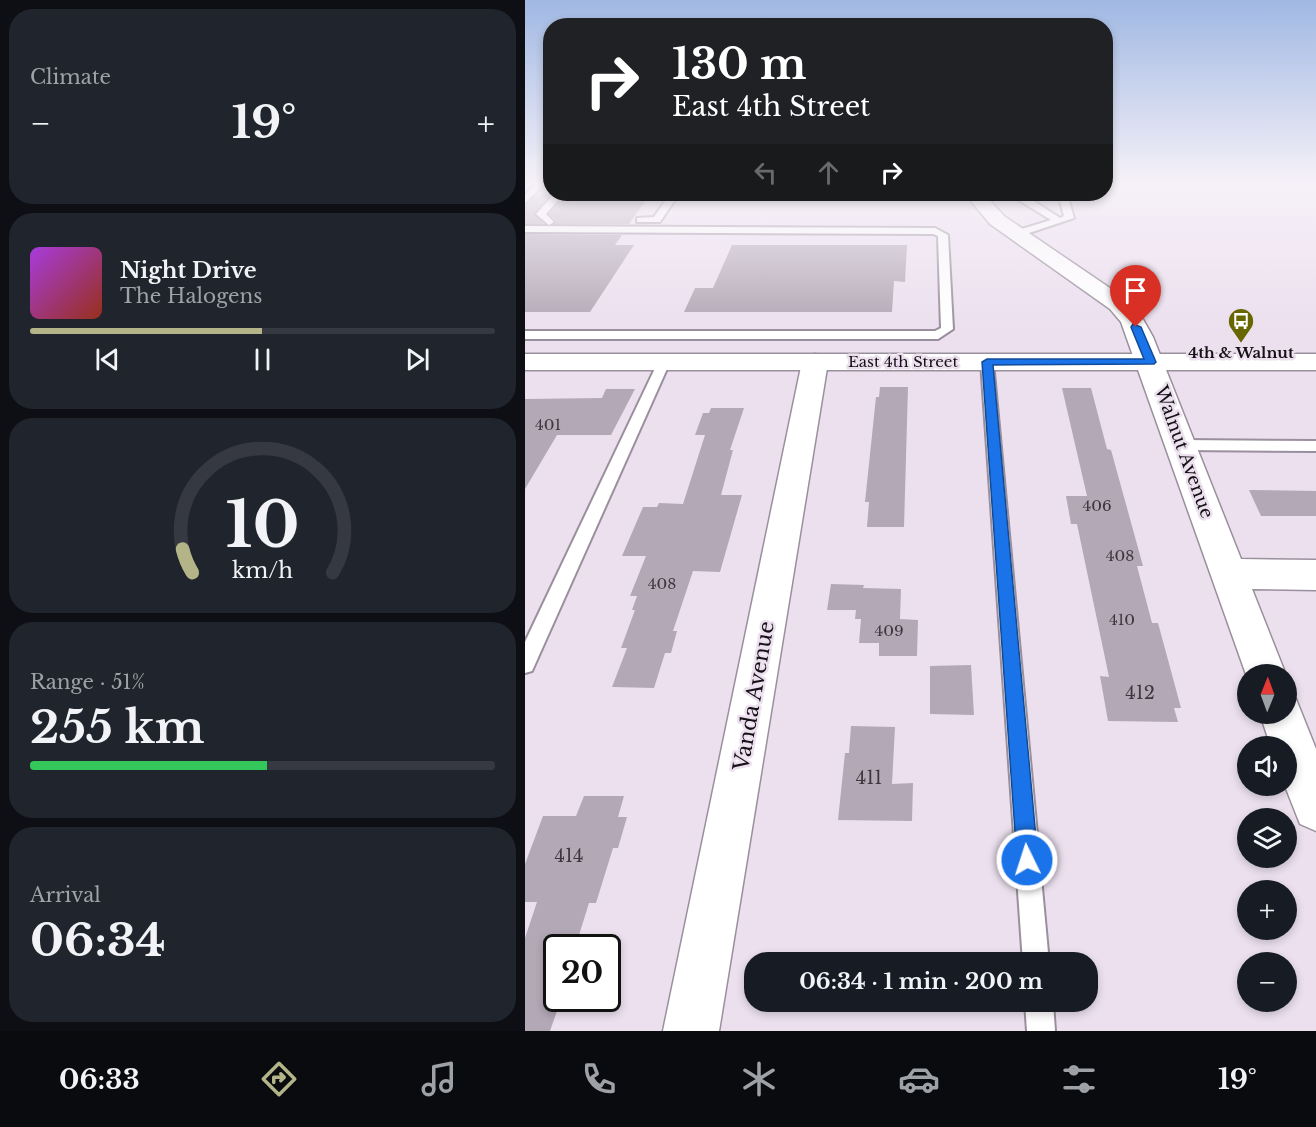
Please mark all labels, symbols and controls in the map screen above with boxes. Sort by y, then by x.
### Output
text: 130 m [672,38,806,90]
icon: right [573,42,651,120]
text: Climate [30,65,111,89]
text: East 4th Street [672,90,870,123]
text: 19° [231,94,296,150]
text: − [30,103,51,144]
text: + [477,103,495,144]
icon: left [749,156,782,189]
icon: ahead [812,156,845,189]
icon: right [875,156,908,189]
text: Night Drive [120,257,257,284]
pin [1110,265,1161,327]
icon: arrive [1119,274,1152,307]
text: The Halogens [120,284,262,308]
bus stop icon: 4th & Walnut [1226,306,1256,344]
icon: previous [91,343,124,376]
icon: pause [246,343,279,376]
icon: next [401,343,434,376]
place label: 4th & Walnut [1188,343,1294,362]
street label: East 4th Street [848,352,958,371]
street label: Walnut Avenue [1149,382,1218,521]
house number: 401 [535,415,561,434]
text: 10 [225,486,300,564]
house number: 406 [1082,496,1112,515]
house number: 408 [1106,546,1134,565]
text: km/h [232,557,293,584]
house number: 408 [648,574,676,593]
house number: 410 [1109,610,1135,629]
street label: Vanda Avenue [728,619,780,774]
house number: 409 [874,621,904,640]
north arrow [1237,664,1297,724]
map controls [1237,664,1297,1012]
text: Range · 51% [30,670,145,694]
house number: 412 [1125,682,1155,704]
text: 255 km [30,699,204,755]
button: sound [1237,736,1297,796]
house number: 411 [856,767,882,789]
button: layers [1237,808,1297,868]
position arrow [995,828,1059,892]
house number: 414 [554,845,584,867]
button: + [1237,880,1297,940]
text: Arrival [30,883,101,907]
text: 06:34 [30,912,166,968]
speed limit sign: 20 [543,934,621,1012]
button: − [1237,952,1297,1012]
text: 06:34 · 1 min · 200 m [799,968,1043,995]
icon: directions [258,1058,300,1100]
icon: music [418,1058,460,1100]
icon: phone [578,1058,620,1100]
icon: climate [738,1058,780,1100]
icon: car [898,1058,940,1100]
icon: filters [1058,1058,1100,1100]
text: 06:33 [59,1063,140,1096]
text: 19° [1218,1063,1257,1096]

